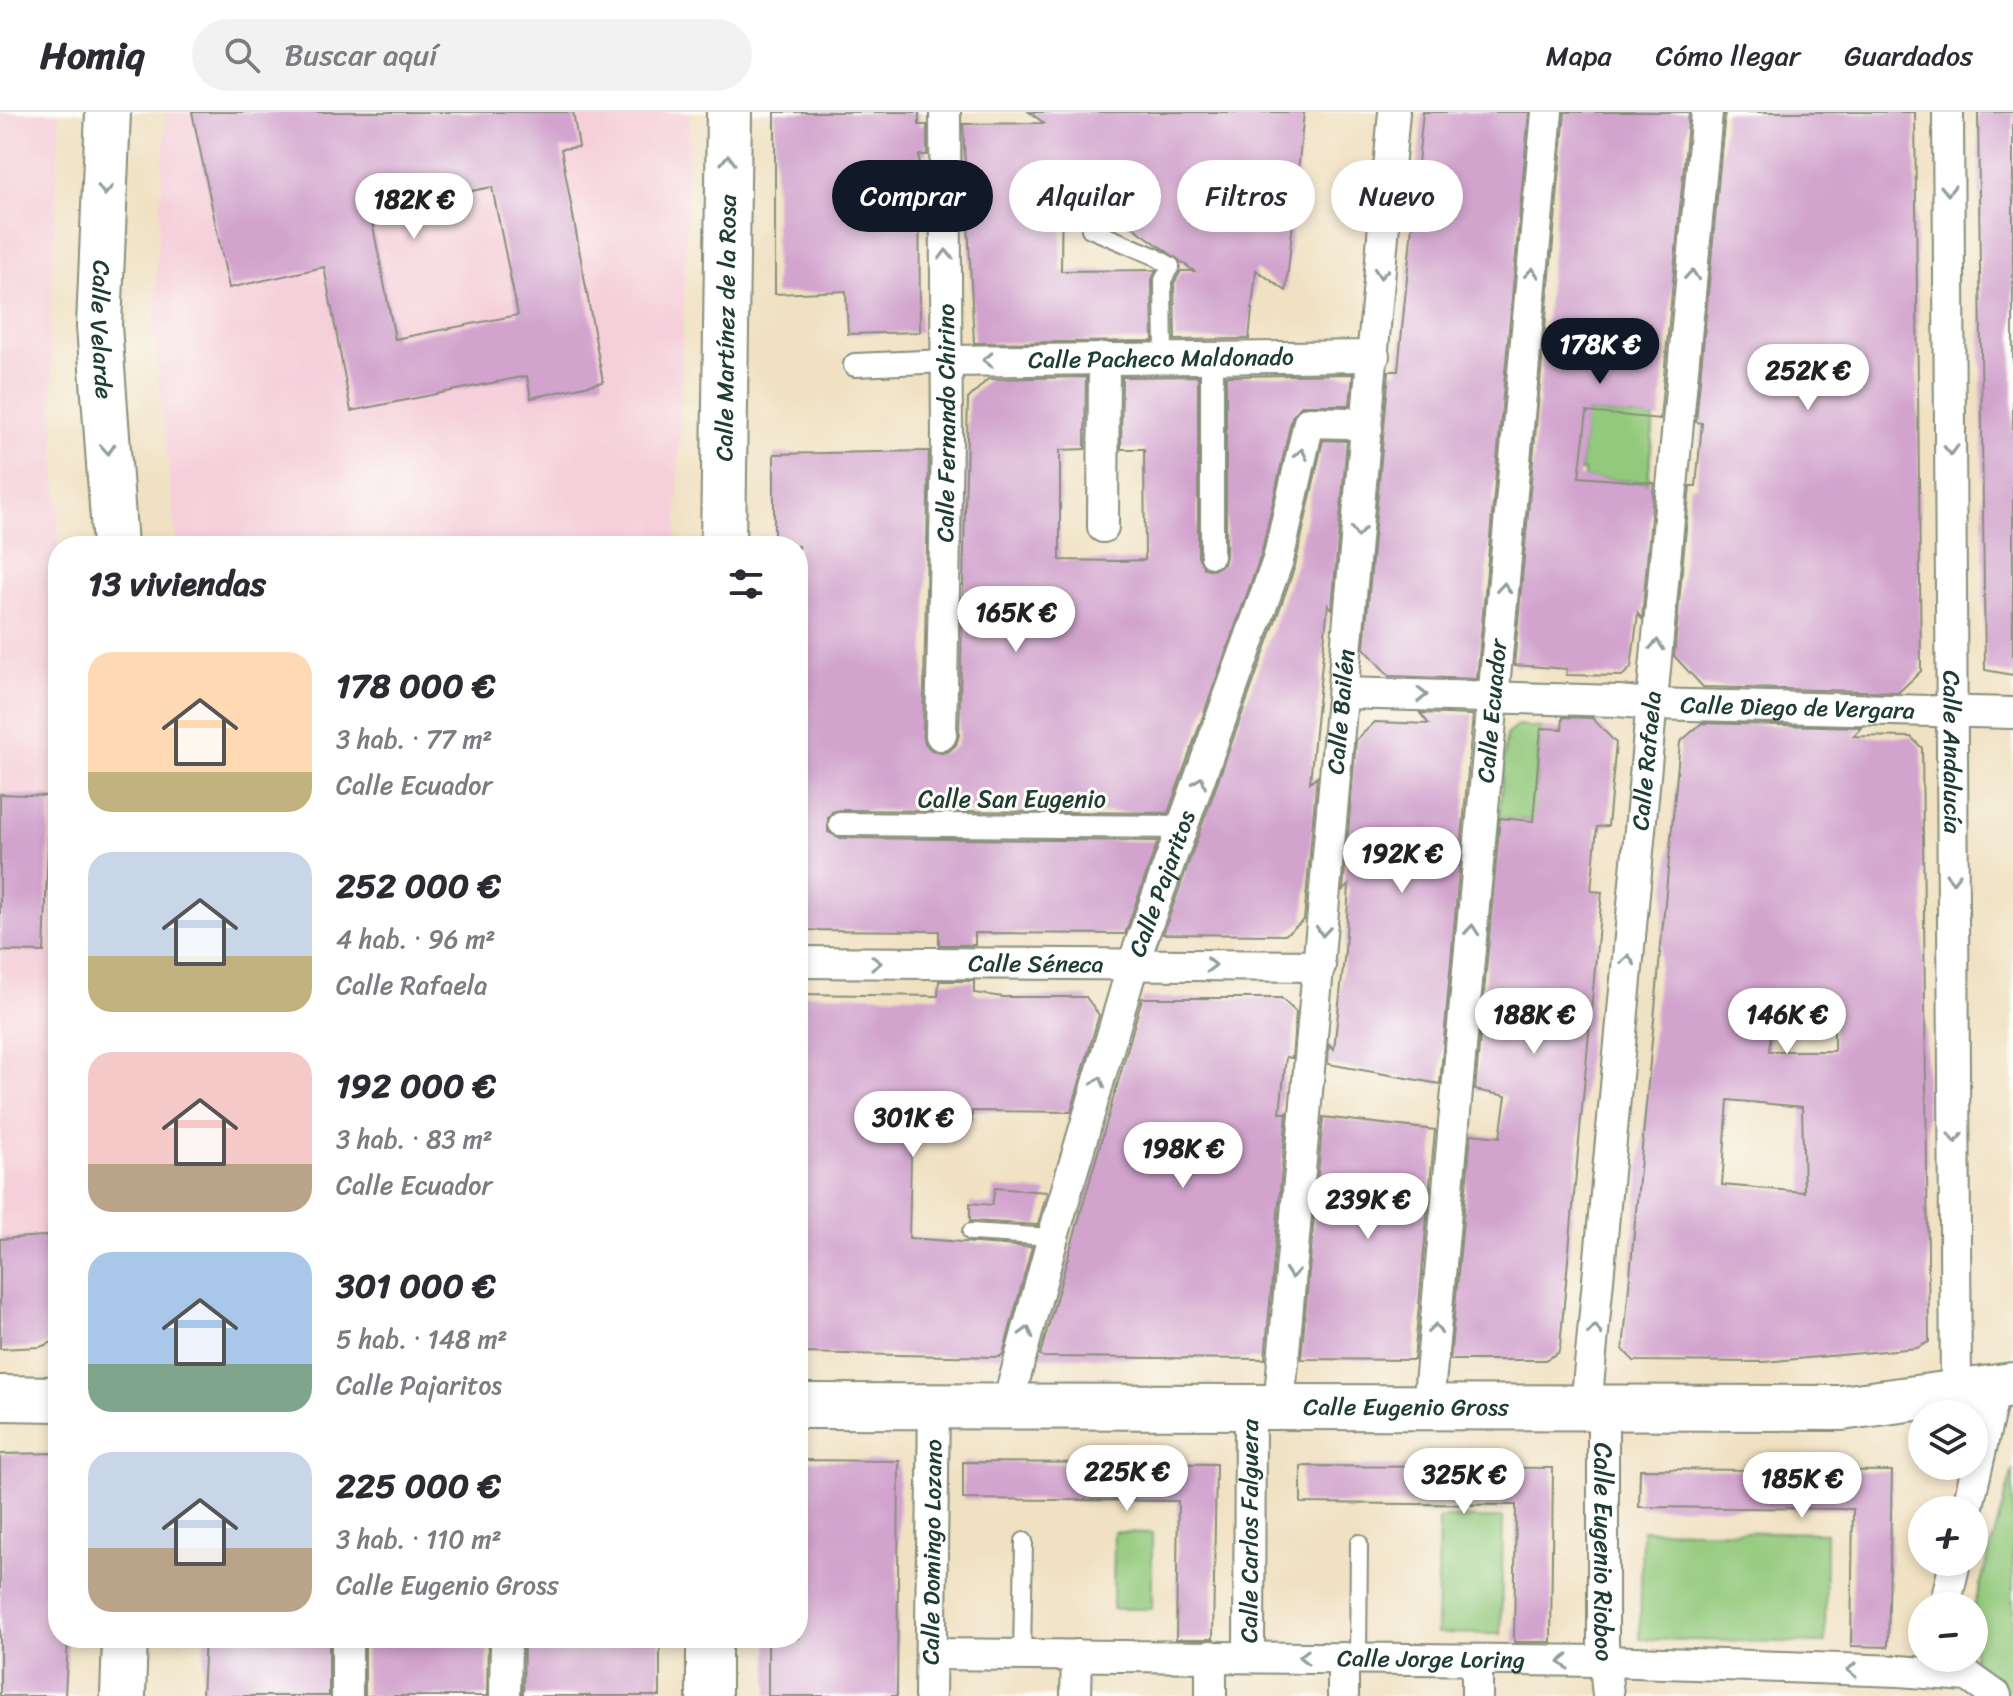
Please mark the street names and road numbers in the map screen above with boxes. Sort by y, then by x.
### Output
street label: Calle Martínez de la Rosa [703,193,749,462]
street label: Calle Velarde [78,260,125,401]
street label: Calle Fernando Chirino [924,304,968,543]
street label: Calle Pacheco Maldonado [1028,336,1294,381]
street label: Calle Ecuador [1464,635,1520,785]
street label: Calle Bailén [1314,647,1367,776]
street label: Calle Andalucía [1930,670,1974,835]
street label: Calle Diego de Vergara [1680,684,1915,732]
street label: Calle Rafaela [1619,689,1674,832]
street label: Calle San Eugenio [918,778,1106,820]
street label: Calle Pajaritos [1116,804,1208,963]
street label: Calle Séneca [968,942,1104,985]
street label: Calle Eugenio Gross [1303,1386,1510,1428]
street label: Calle Carlos Falguera [1228,1418,1271,1643]
street label: Calle Domingo Lozano [909,1439,955,1665]
street label: Calle Eugenio Rioboo [1582,1443,1626,1663]
street label: Calle Jorge Loring [1337,1637,1525,1681]

